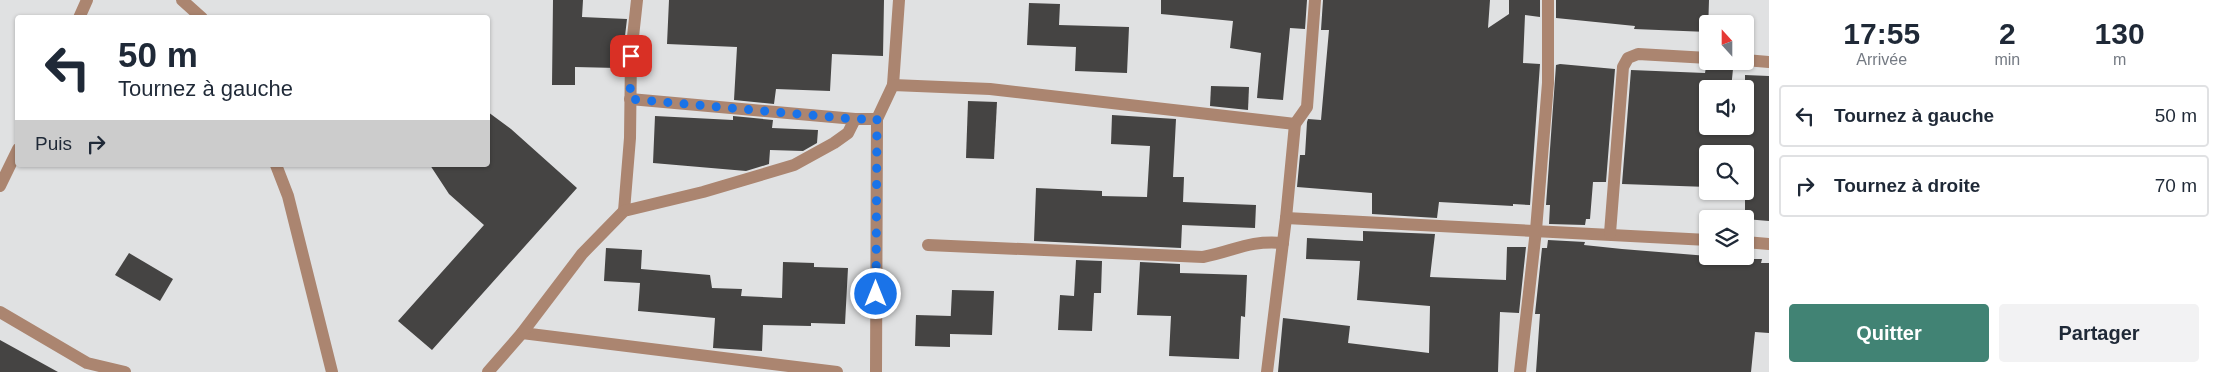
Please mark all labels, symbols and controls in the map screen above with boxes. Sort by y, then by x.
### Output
north arrow [1699,15,1754,70]
map controls [1699,15,1754,265]
text: 17:55 [1843,17,1920,50]
text: 2 [1999,17,2016,50]
text: 130 [2095,17,2145,50]
icon: left [35,35,100,100]
text: 50 m [118,35,198,74]
pin [610,35,652,77]
icon: arrive [617,42,645,70]
text: Arrivée [1856,51,1907,68]
text: min [1994,51,2020,68]
text: m [2113,51,2126,68]
text: Tournez à gauche [118,76,293,101]
button: sound [1699,80,1754,135]
icon: left [1791,102,1819,130]
text: Tournez à gauche [1834,105,1994,126]
text: 50 m [2155,105,2197,126]
icon: right [82,130,110,158]
text: Puis [35,133,72,154]
button: search [1699,145,1754,200]
icon: right [1791,172,1819,200]
text: Tournez à droite [1834,175,1980,196]
text: 70 m [2155,175,2197,196]
button: layers [1699,210,1754,265]
position arrow [849,267,901,319]
button: Quitter [1789,304,1989,362]
button: Partager [1999,304,2199,362]

